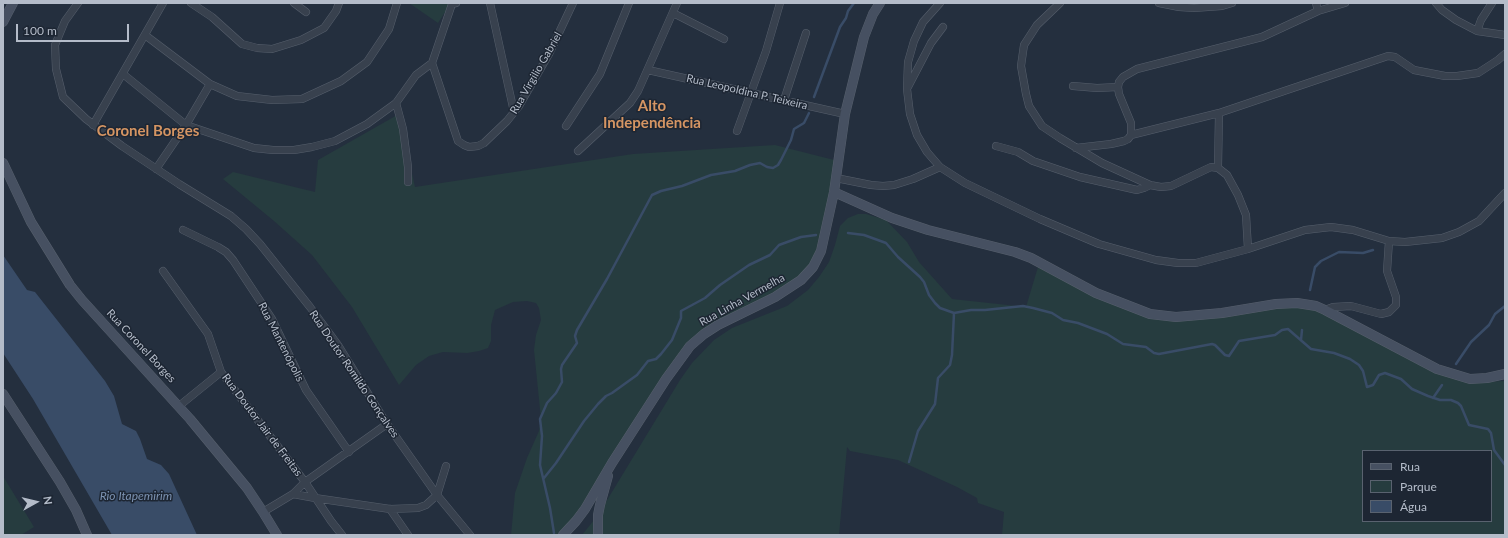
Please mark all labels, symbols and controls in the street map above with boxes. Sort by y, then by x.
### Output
scale bar [18,16,131,42]
text: 100 m [23,23,57,38]
street label: Rua Virgilio Gabriel [507,30,565,116]
street label: Rua Leopoldina P. Teixeira [685,72,809,112]
district label: Alto Independência [603,97,701,132]
district label: Coronel Borges [97,122,199,140]
street label: Rua Linha Vermelha [697,271,787,329]
street label: Rua Mantenópolis [255,300,307,384]
street label: Rua Coronel Borges [104,307,178,385]
street label: Rua Doutor Romildo Gonçalves [306,308,402,440]
street label: Rua Doutor Jair de Freitas [219,371,305,479]
legend [1362,450,1492,522]
text: Rua [1400,459,1420,474]
text: Parque [1400,479,1437,494]
north arrow [16,482,56,522]
water label: Rio Itapemirim [100,489,172,503]
text: N [41,495,55,505]
text: Água [1400,499,1427,514]

